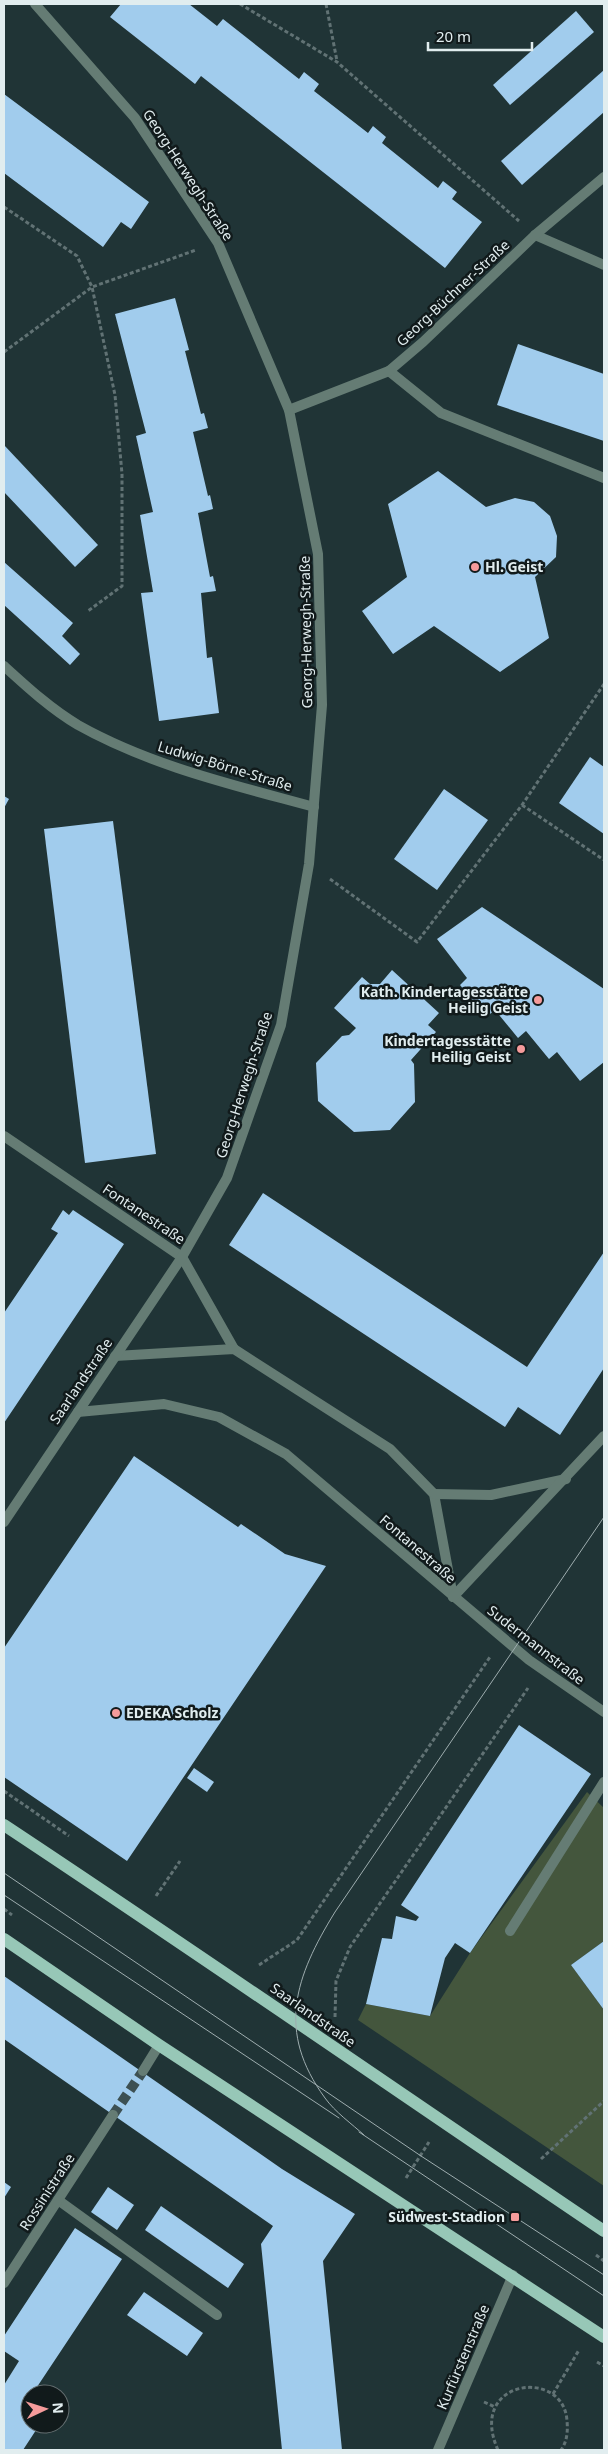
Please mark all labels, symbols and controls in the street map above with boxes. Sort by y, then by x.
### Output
scale bar [428,20,532,52]
text: 20 m [436,26,471,46]
street label: Georg-Herwegh-Straße [139,105,238,244]
street label: Georg-Büchner-Straße [392,235,513,350]
street label: Georg-Herwegh-Straße [295,555,316,709]
place label: Hl. Geist [485,557,543,576]
marker: Hl. Geist [469,561,481,573]
street label: Ludwig-Börne-Straße [156,736,295,795]
place label: Kath. Kindertagesstätte Heilig Geist [361,982,528,1017]
marker: Kath. Kindertagesstätte Heilig Geist [532,994,544,1006]
street label: Georg-Herwegh-Straße [211,1009,276,1160]
place label: Kindertagesstätte Heilig Geist [384,1031,511,1066]
marker: Kindertagesstätte Heilig Geist [515,1043,527,1055]
street label: Fontanestraße [99,1179,189,1248]
street label: Saarlandstraße [45,1334,116,1427]
street label: Fontanestraße [376,1510,461,1587]
street label: Sudermannstraße [484,1601,589,1689]
place label: EDEKA Scholz [126,1703,219,1722]
marker: EDEKA Scholz [110,1707,122,1719]
street label: Saarlandstraße [267,1978,360,2051]
street label: Rossinistraße [15,2149,79,2234]
place label: Südwest-Stadion [388,2207,505,2226]
marker: Südwest-Stadion [509,2211,521,2223]
street label: Kurfürstenstraße [432,2301,493,2412]
north arrow [20,2384,70,2434]
text: N [49,2402,68,2414]

